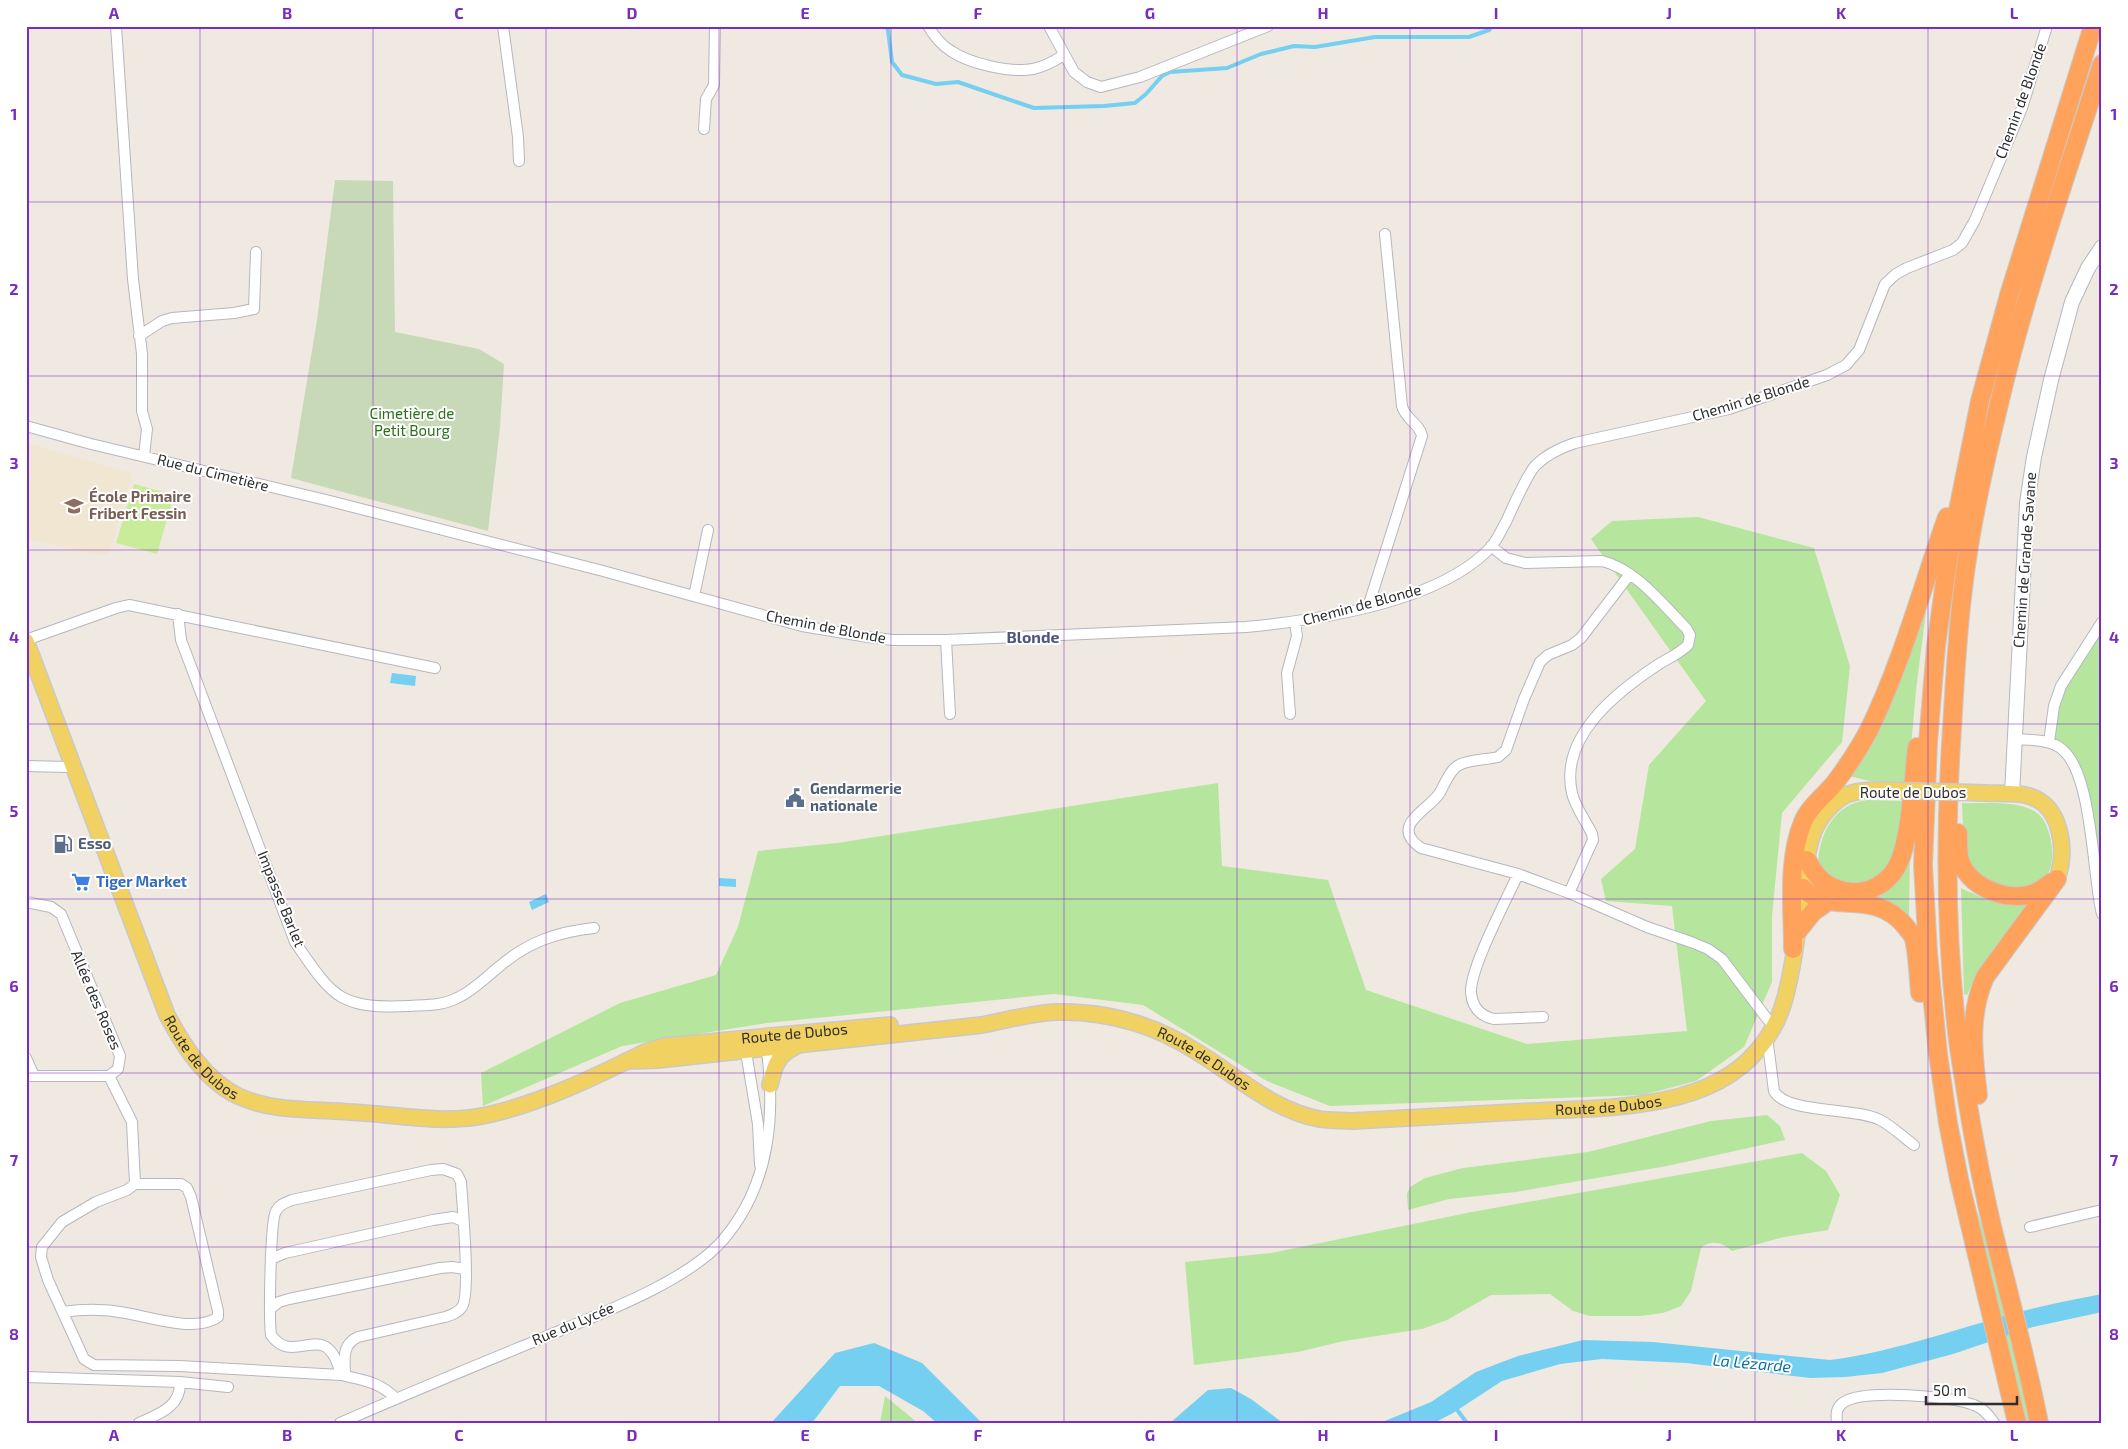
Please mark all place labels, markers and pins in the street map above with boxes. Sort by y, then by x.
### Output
place label: École Primaire Fribert Fessin [89,486,191,522]
school or university icon: École Primaire Fribert Fessin [63,495,85,517]
place label: Gendarmerie nationale [810,779,902,814]
public building icon: Gendarmerie nationale [784,787,806,809]
fuel station icon: Esso [52,833,74,855]
place label: Esso [78,834,112,852]
supermarket icon: Tiger Market [70,871,92,893]
place label: Tiger Market [96,872,187,890]

